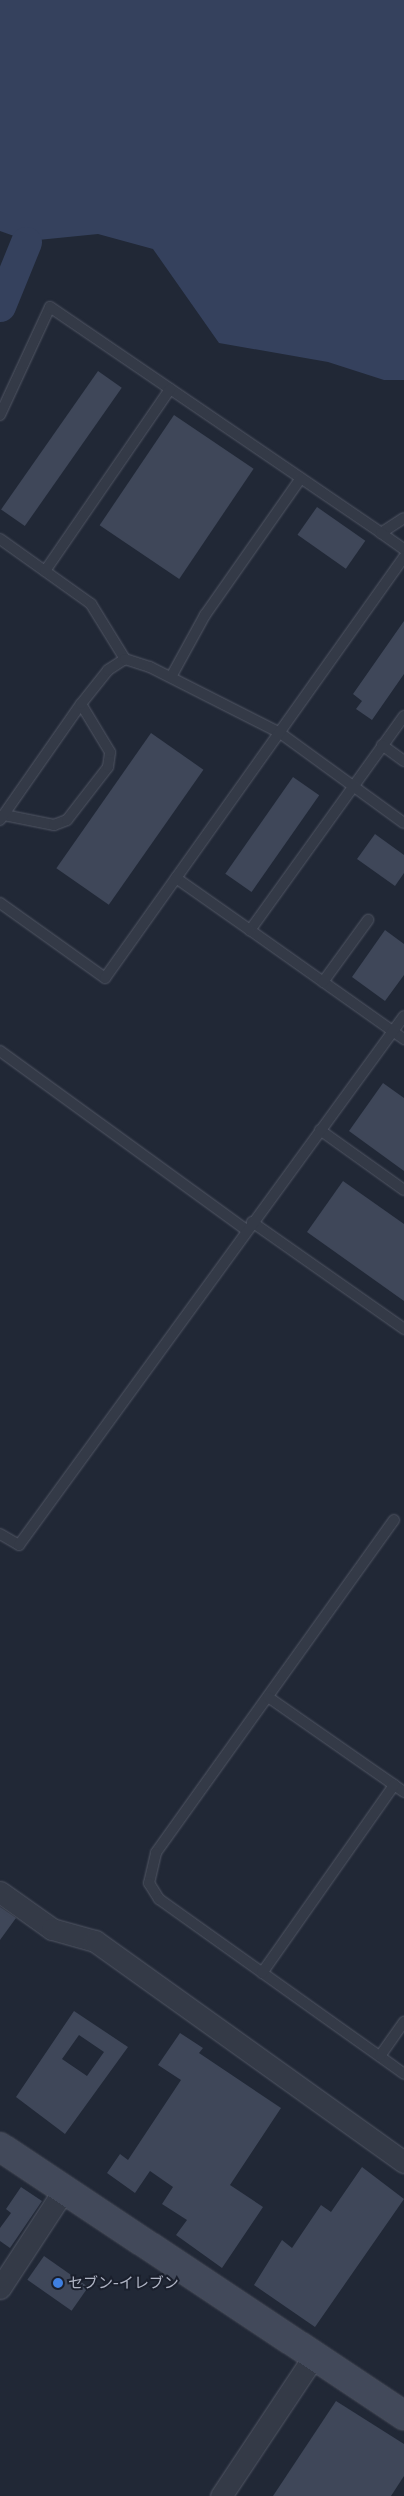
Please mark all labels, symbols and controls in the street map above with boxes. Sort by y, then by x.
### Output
place label: セブン-イレブン [68,2274,179,2292]
marker: セブン-イレブン [52,2277,64,2289]

